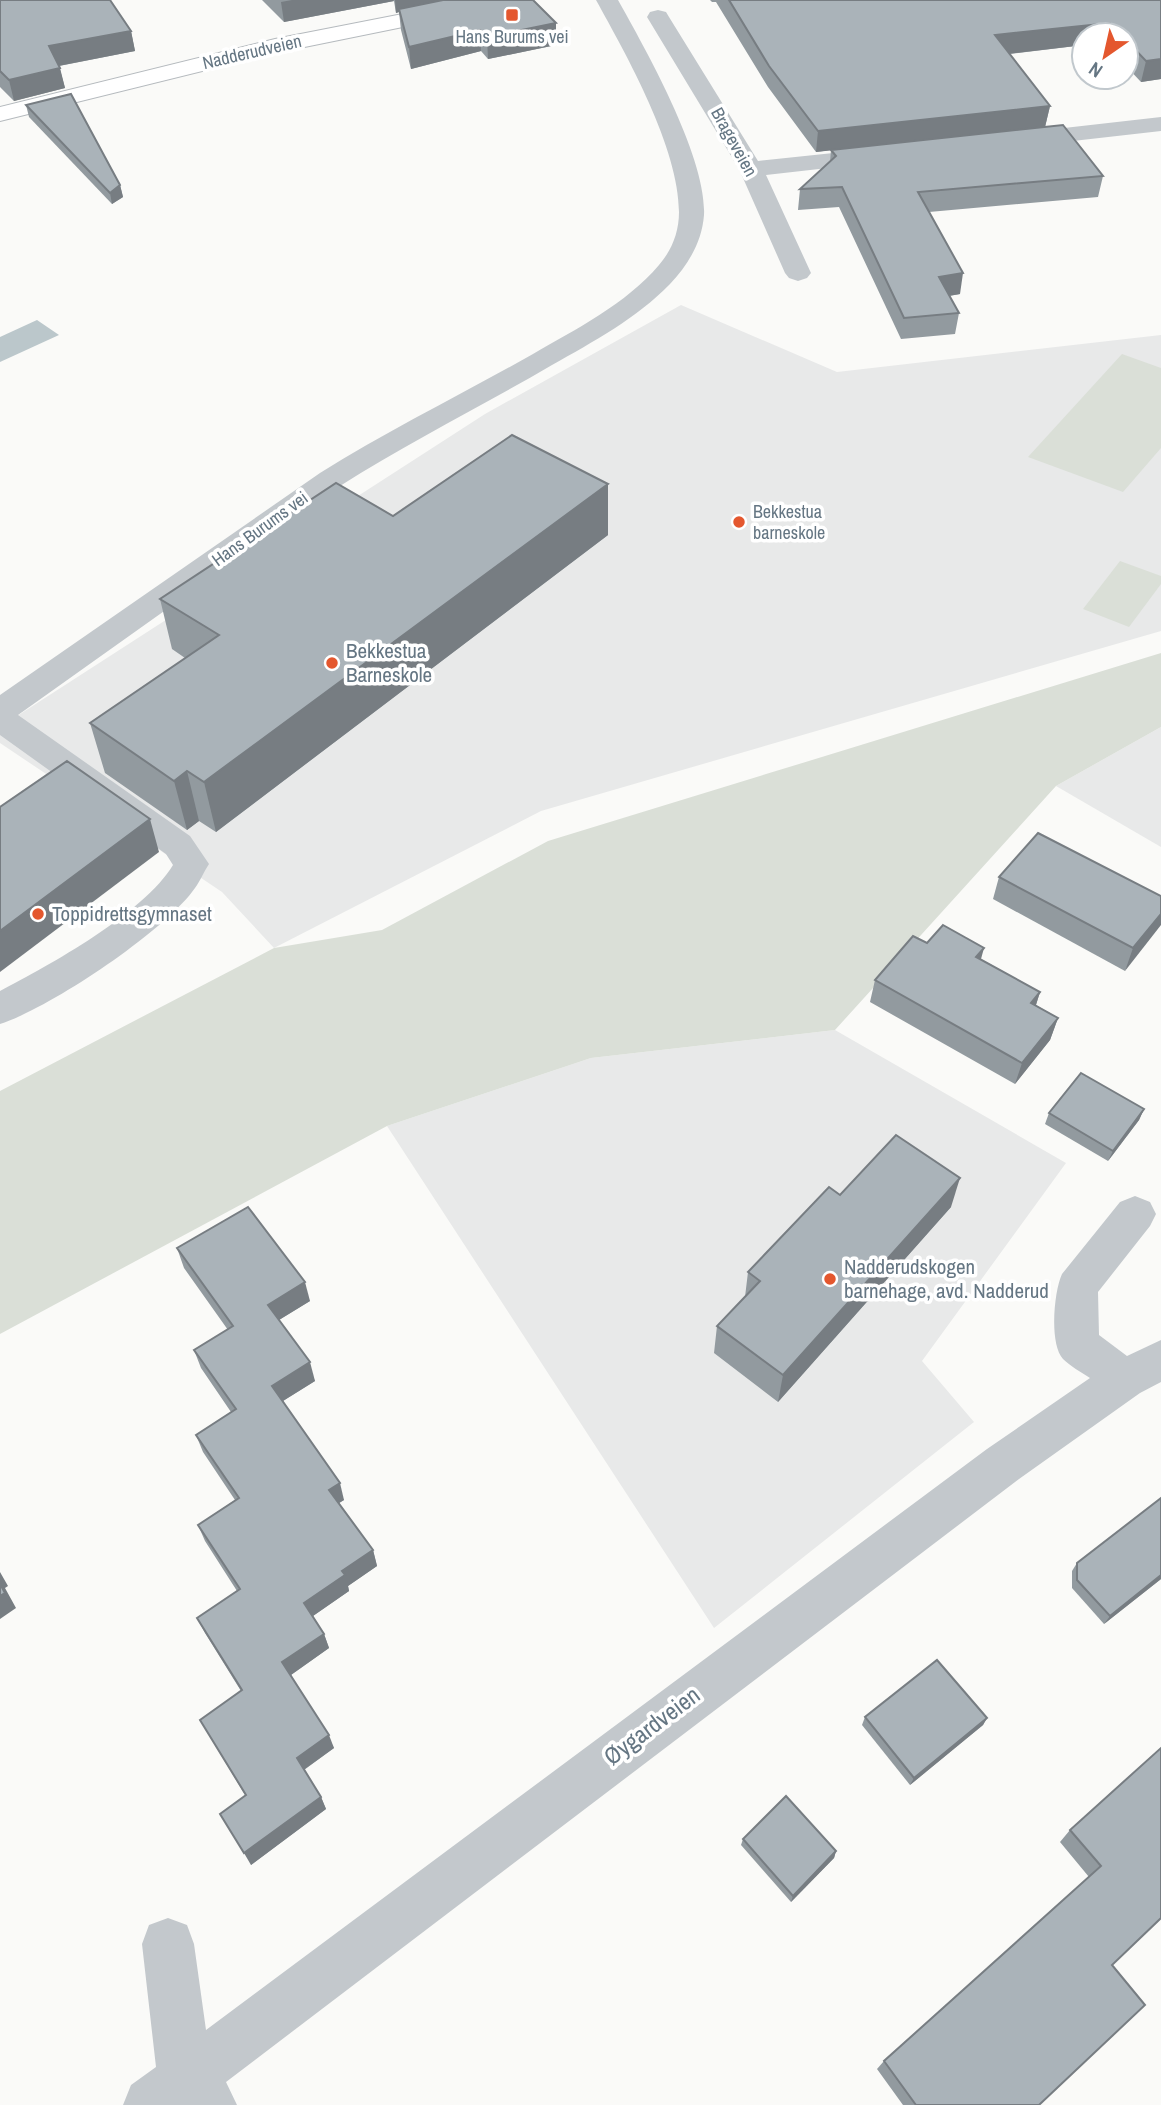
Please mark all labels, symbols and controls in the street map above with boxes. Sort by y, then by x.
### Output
marker: Hans Burums vei [504,7,520,23]
north arrow [1070,21,1140,91]
place label: Hans Burums vei [455,24,569,49]
street label: Nadderudveien [200,28,304,75]
text: N [1084,56,1107,84]
street label: Brageveien [705,103,764,181]
street label: Hans Burums vei [207,485,313,572]
place label: Bekkestua barneskole [753,499,825,545]
marker: Bekkestua barneskole [731,514,747,530]
place label: Bekkestua Barneskole [346,636,432,689]
marker: Bekkestua Barneskole [324,655,340,671]
place label: Toppidrettsgymnaset [52,899,212,928]
marker: Toppidrettsgymnaset [30,906,46,922]
place label: Nadderudskogen barnehage, avd. Nadderud [844,1252,1049,1305]
marker: Nadderudskogen barnehage, avd. Nadderud [822,1271,838,1287]
street label: Øygardveien [597,1679,706,1772]

